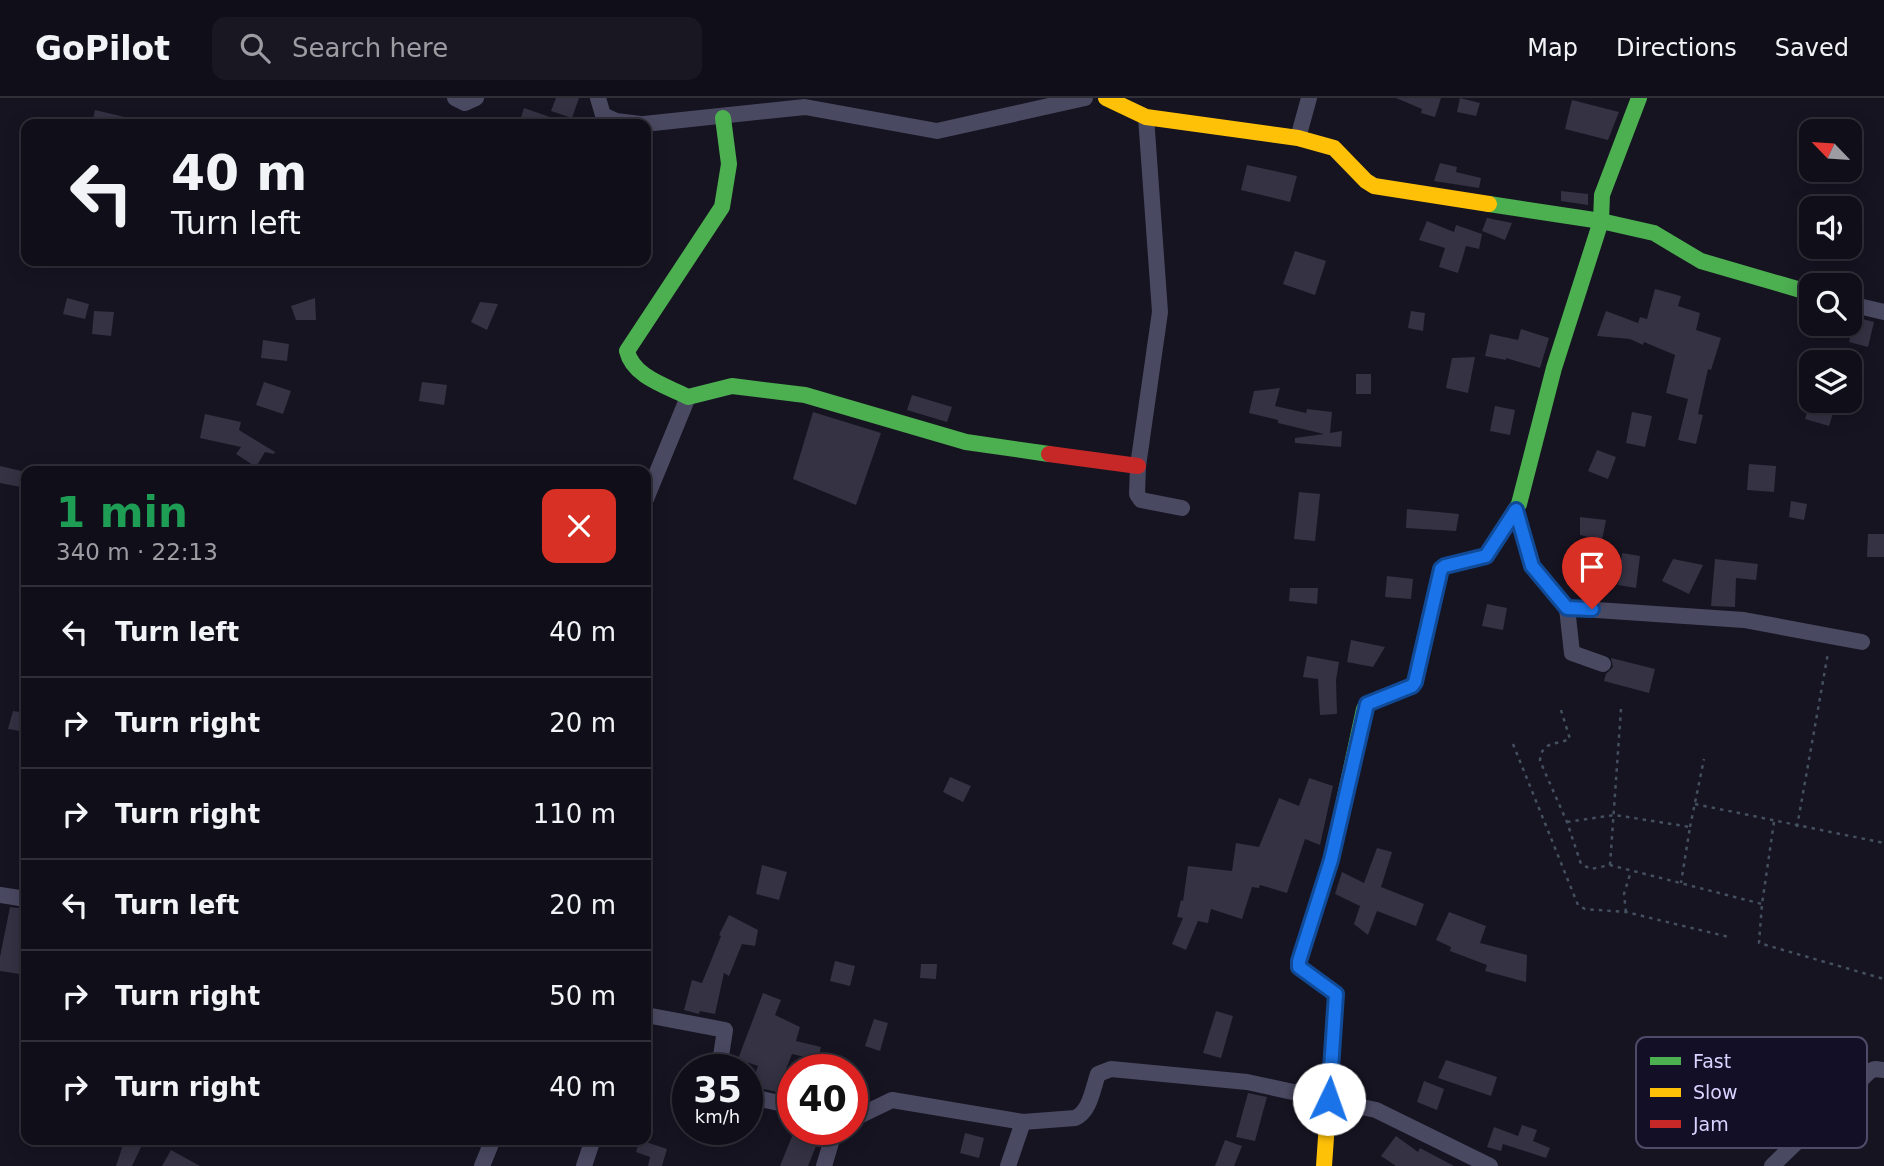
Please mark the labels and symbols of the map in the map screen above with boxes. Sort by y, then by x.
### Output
north arrow [1799,119,1862,182]
pin [1562,537,1622,609]
legend [1636,1037,1867,1148]
text: Fast [1693,1050,1731,1072]
speed limit sign: 40 [777,1054,868,1145]
position arrow [1292,1062,1366,1136]
text: Slow [1693,1081,1738,1103]
text: Jam [1692,1113,1729,1135]

